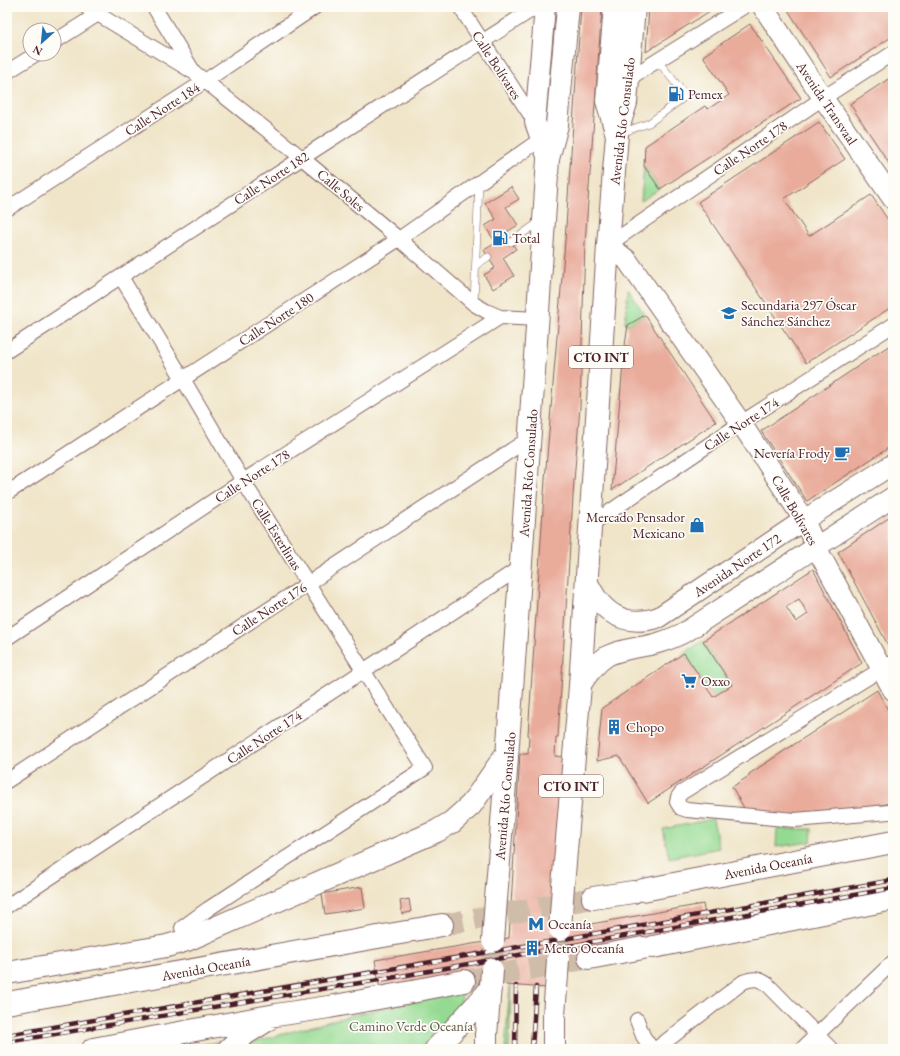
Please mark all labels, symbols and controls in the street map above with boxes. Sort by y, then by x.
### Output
north arrow [22,22,62,62]
street label: Calle Bolívares [468,27,526,103]
text: N [30,43,45,59]
street label: Avenida Río Consulado [605,56,639,187]
street label: Avenida Transvaal [792,57,862,149]
street label: Calle Norte 184 [121,78,203,140]
fuel station icon: Pemex [667,85,685,103]
place label: Pemex [688,85,723,103]
street label: Calle Norte 178 [709,116,791,180]
street label: Calle Norte 182 [230,147,312,209]
street label: Calle Soles [313,165,369,216]
fuel station icon: Total [491,229,509,247]
place label: Total [512,229,541,247]
street label: Calle Norte 180 [235,288,317,350]
place label: Secundaria 297 Óscar Sánchez Sánchez [741,296,857,330]
school or university icon: Secundaria 297 Óscar Sánchez Sánchez [720,304,738,322]
road number: CTO INT [569,346,633,368]
street label: Calle Norte 174 [700,393,782,455]
street label: Avenida Río Consulado [514,408,541,539]
place label: Nevería Frody [754,444,831,462]
cafe icon: Nevería Frody [833,444,851,462]
street label: Calle Norte 178 [211,445,293,507]
street label: Calle Bolívares [768,472,823,549]
street label: Calle Esterlinas [248,495,307,574]
place label: Mercado Pensador Mexicano [586,508,685,542]
shop icon: Mercado Pensador Mexicano [688,516,706,534]
street label: Avenida Norte 172 [689,529,784,601]
street label: Calle Norte 176 [228,578,310,640]
supermarket icon: Oxxo [680,672,698,690]
place label: Oxxo [701,672,730,690]
street label: Calle Norte 174 [223,706,305,768]
building icon: Chopo [605,718,623,736]
place label: Chopo [626,718,664,736]
street label: Avenida Río Consulado [490,731,520,862]
road number: CTO INT [539,775,603,797]
street label: Avenida Oceanía [721,849,814,884]
metro station icon: Oceanía [527,915,545,933]
place label: Oceanía [548,915,592,933]
building icon: Metro Oceanía [523,939,541,957]
place label: Metro Oceanía [544,939,625,957]
street label: Avenida Oceanía [159,951,252,985]
park label: Camino Verde Oceanía [349,1017,473,1035]

